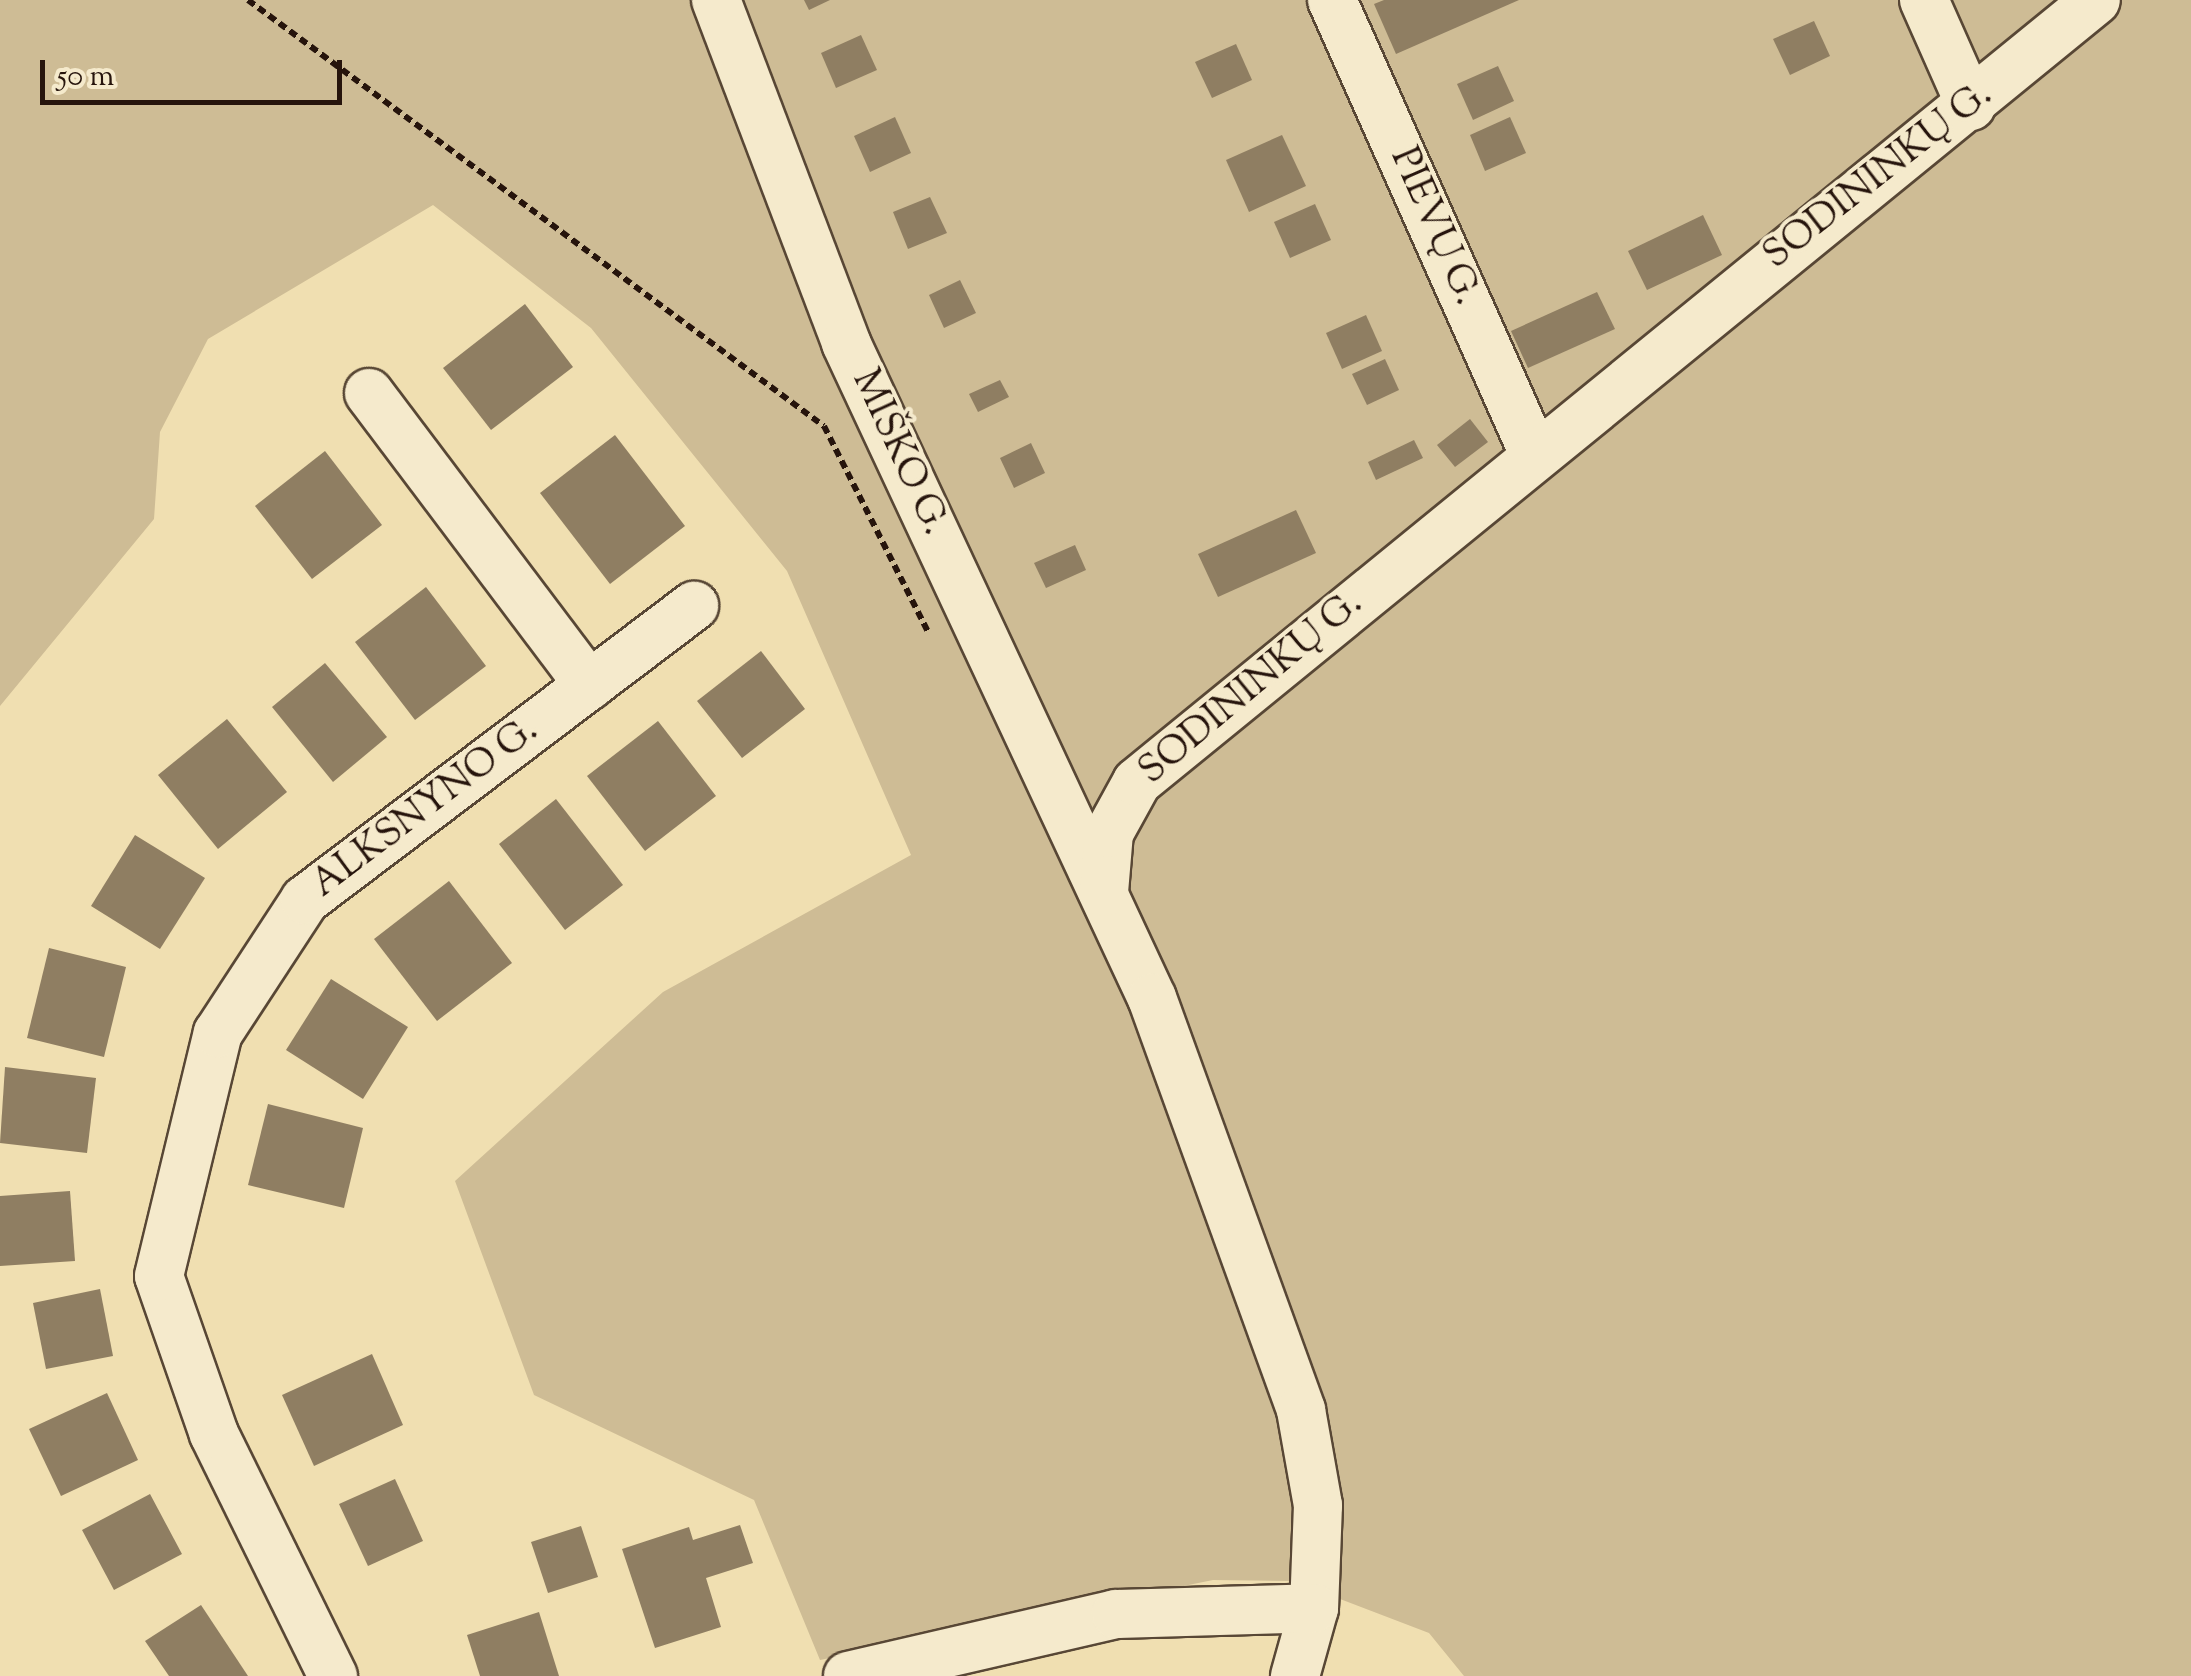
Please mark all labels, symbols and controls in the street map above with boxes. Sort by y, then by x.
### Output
scale bar [45,40,348,102]
text: 50 m [57,56,114,99]
street label: SODININKŲ G. [1756,74,2002,280]
street label: PIEVŲ G. [1378,141,1488,313]
street label: MIŠKO G. [840,363,956,543]
street label: SODININKŲ G. [1131,582,1373,796]
street label: ALKSNYNO G. [304,709,548,909]

